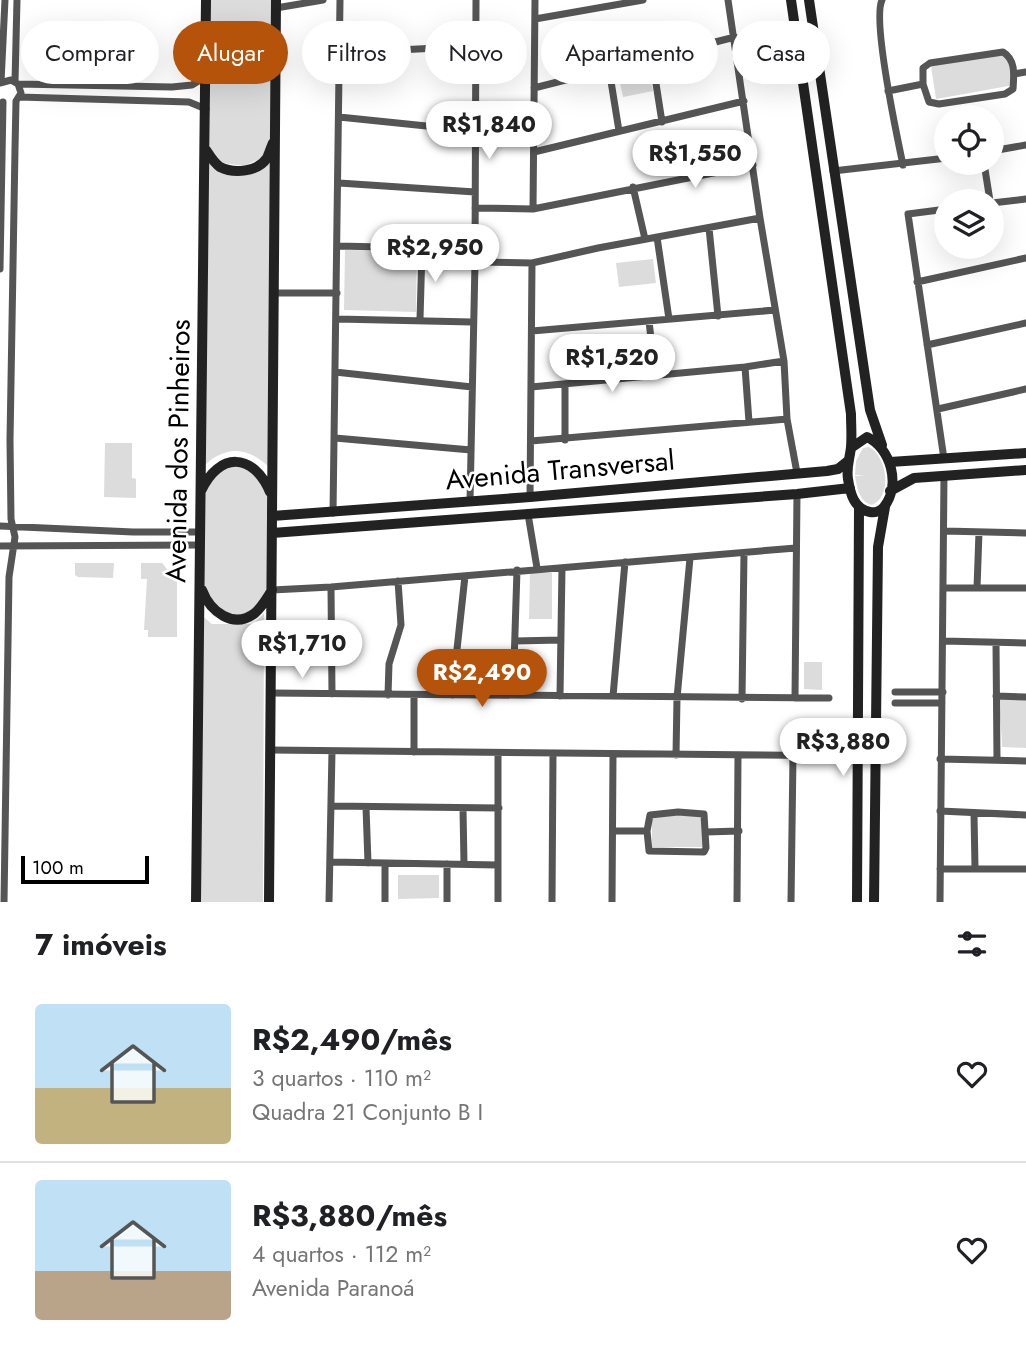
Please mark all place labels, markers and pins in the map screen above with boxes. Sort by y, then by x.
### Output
pin: R$1,840 [424,102,554,161]
pin: R$1,550 [630,130,760,190]
pin: R$2,950 [370,224,500,284]
pin: R$1,520 [547,334,677,394]
pin: R$1,710 [237,620,367,680]
pin: R$2,490 [417,650,547,709]
pin: R$3,880 [778,718,908,778]

